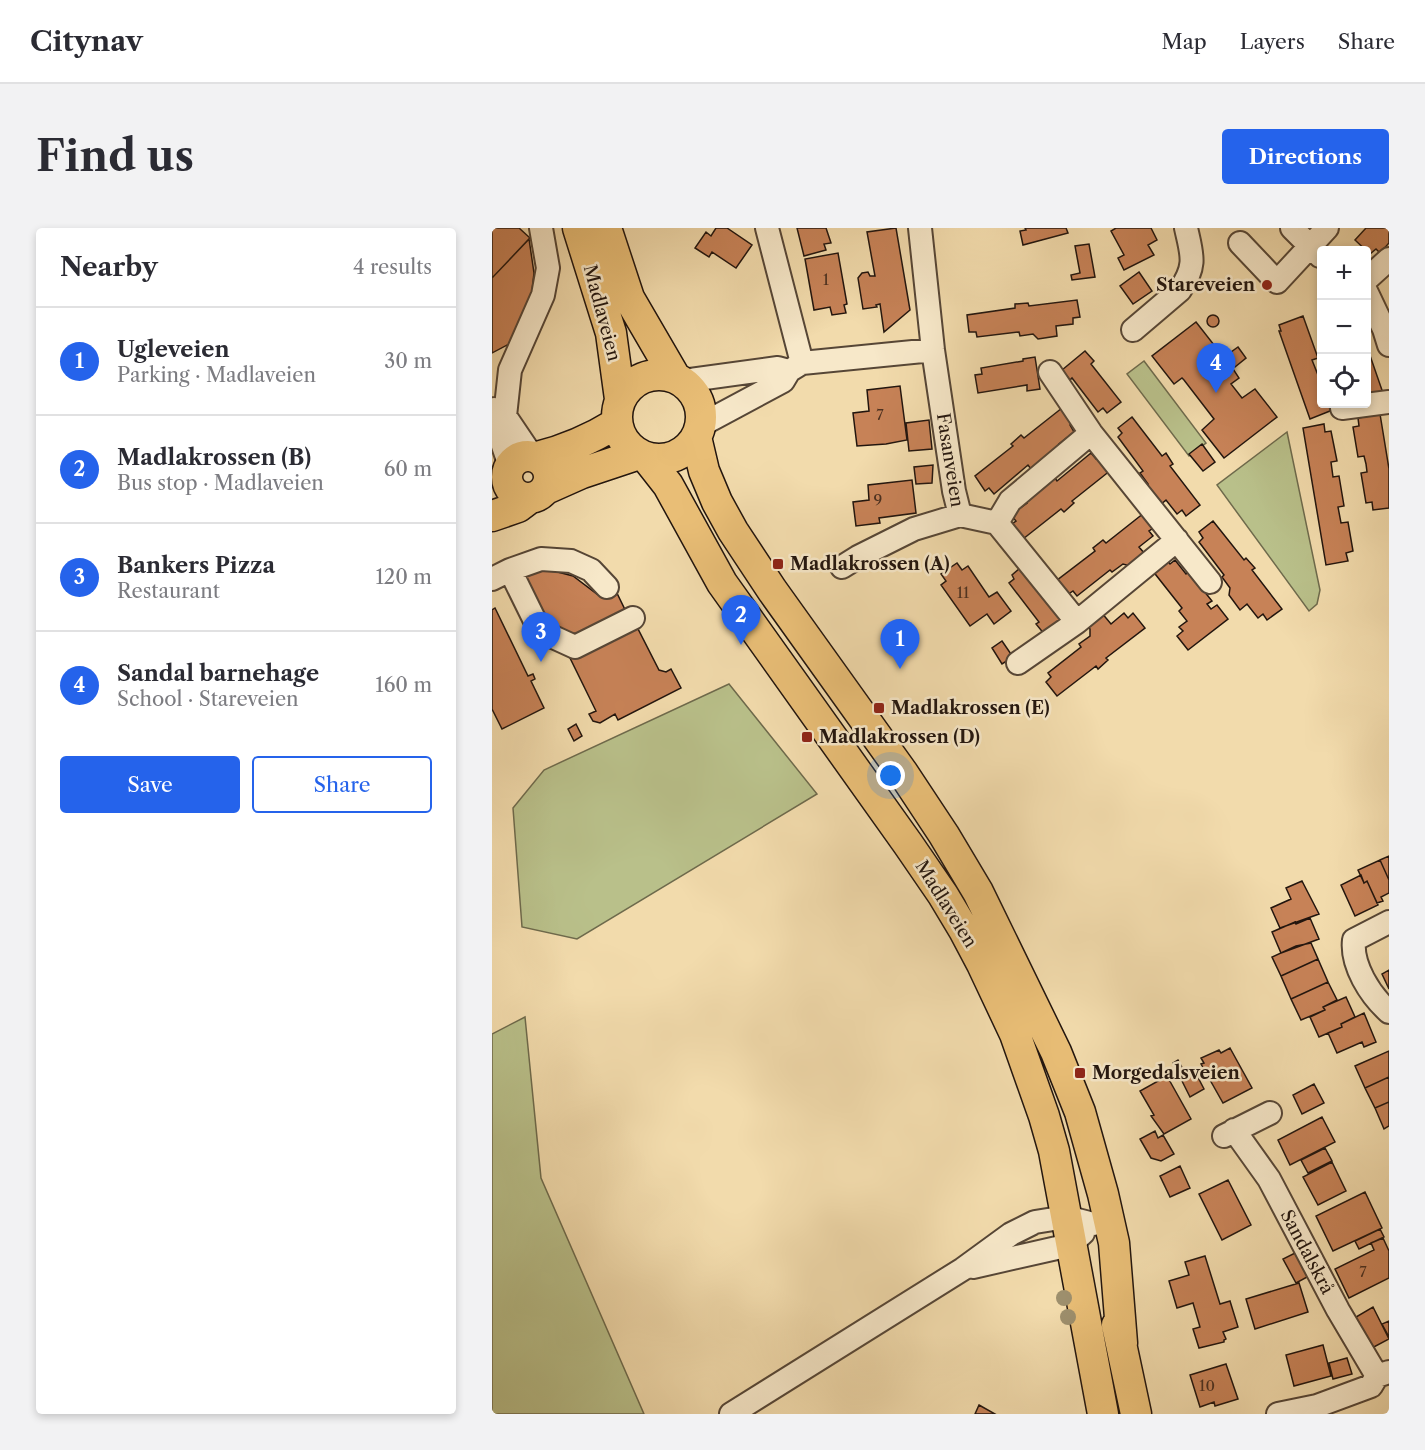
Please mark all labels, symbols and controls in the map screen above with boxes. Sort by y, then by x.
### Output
text: Citynav [30,24,143,58]
text: Map [1162,29,1207,54]
text: Layers [1240,29,1305,54]
text: Share [1338,29,1395,54]
button: Directions [1222,129,1389,184]
text: Find us [36,130,194,182]
map controls [1317,246,1371,408]
button: + [1317,246,1371,300]
text: Nearby [60,251,158,283]
text: 4 results [353,255,432,279]
street label: Madlaveien [579,262,625,364]
house number: 1 [823,270,830,289]
place label: Stareveien [1156,274,1256,296]
marker: Stareveien [1260,278,1274,292]
button: − [1317,300,1371,354]
text: Ugleveien [117,336,230,363]
pin: 4 [1196,344,1236,393]
text: 1 [75,349,84,373]
text: 30 m [384,349,432,373]
button: locate [1317,354,1371,408]
text: Parking · Madlaveien [117,363,316,387]
house number: 7 [876,405,884,424]
street label: Fasanveien [932,411,968,509]
text: Madlakrossen (B) [117,444,311,471]
text: 2 [74,457,85,481]
text: 60 m [384,457,432,481]
text: Bus stop · Madlaveien [117,471,324,495]
house number: 9 [874,490,882,509]
text: Bankers Pizza [117,552,275,579]
place label: Madlakrossen (A) [790,553,950,575]
marker: Madlakrossen (A) [771,557,785,571]
text: 3 [74,565,85,589]
text: 120 m [375,565,432,589]
text: Restaurant [117,579,220,603]
house number: 11 [957,583,970,602]
pin: 2 [722,596,760,645]
pin: 3 [521,612,560,662]
pin: 1 [880,620,920,669]
text: Sandal barnehage [117,660,319,687]
text: 4 [74,673,85,697]
text: 160 m [375,673,432,697]
text: School · Stareveien [117,687,299,711]
place label: Madlakrossen (E) [891,697,1050,719]
marker: Madlakrossen (E) [872,701,886,715]
place label: Madlakrossen (D) [819,726,980,748]
marker: Madlakrossen (D) [800,730,814,744]
button: Save [60,756,240,813]
button: Share [252,756,432,813]
your location [876,761,905,790]
street label: Madlaveien [910,856,982,952]
place label: Morgedalsveien [1092,1062,1240,1084]
marker: Morgedalsveien [1073,1066,1087,1080]
street label: Sandalskrå [1276,1206,1339,1298]
house number: 7 [1359,1262,1367,1281]
house number: 10 [1199,1376,1215,1395]

